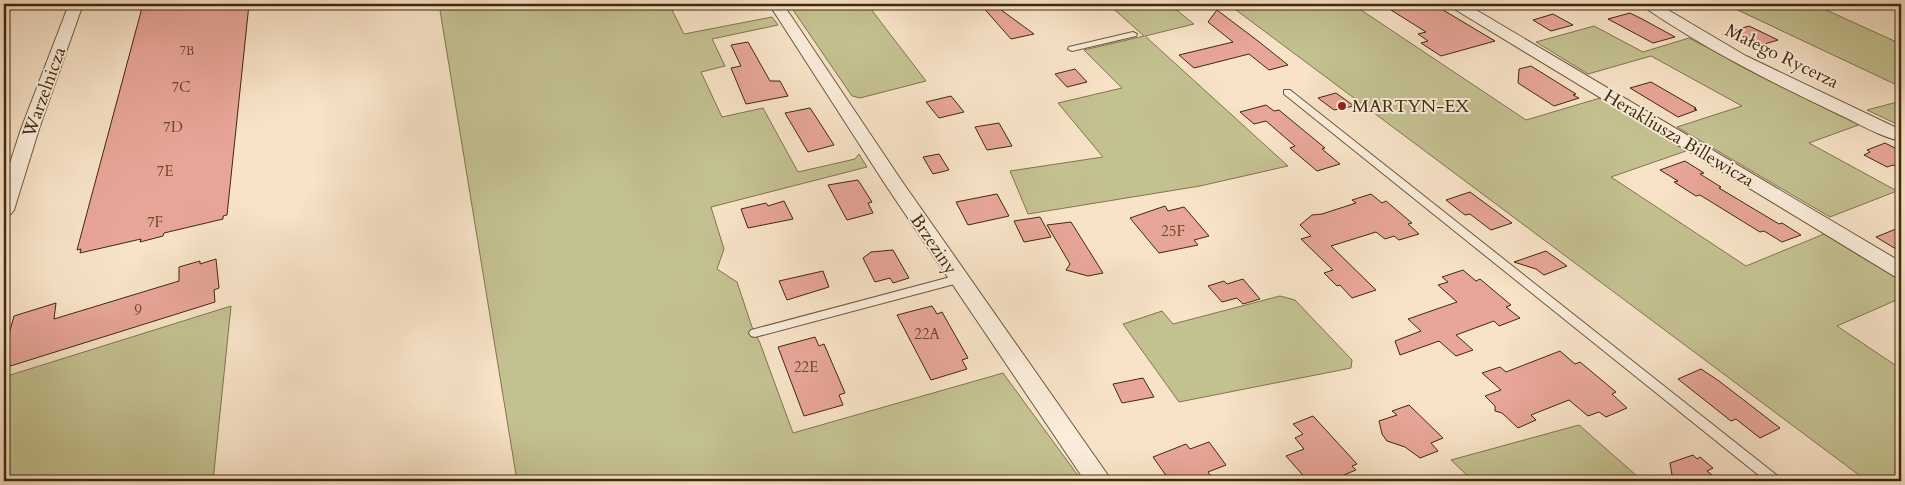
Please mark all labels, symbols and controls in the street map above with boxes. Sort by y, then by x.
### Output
street label: Małego Rycerza [1721,18,1843,95]
street label: Warzelnicza [16,43,72,142]
house number: 7B [180,43,194,59]
house number: 7C [171,77,191,97]
street label: Herakliusza Billewicza [1599,84,1759,193]
place label: MARTYN-EX [1352,94,1470,119]
marker: MARTYN-EX [1336,100,1348,112]
house number: 7D [163,117,183,137]
house number: 7E [157,161,173,181]
street label: Brzeziny [904,209,963,280]
house number: 7F [147,212,163,232]
house number: 25F [1161,221,1185,241]
house number: 9 [134,300,142,320]
house number: 22A [914,324,940,344]
house number: 22E [794,357,818,377]

